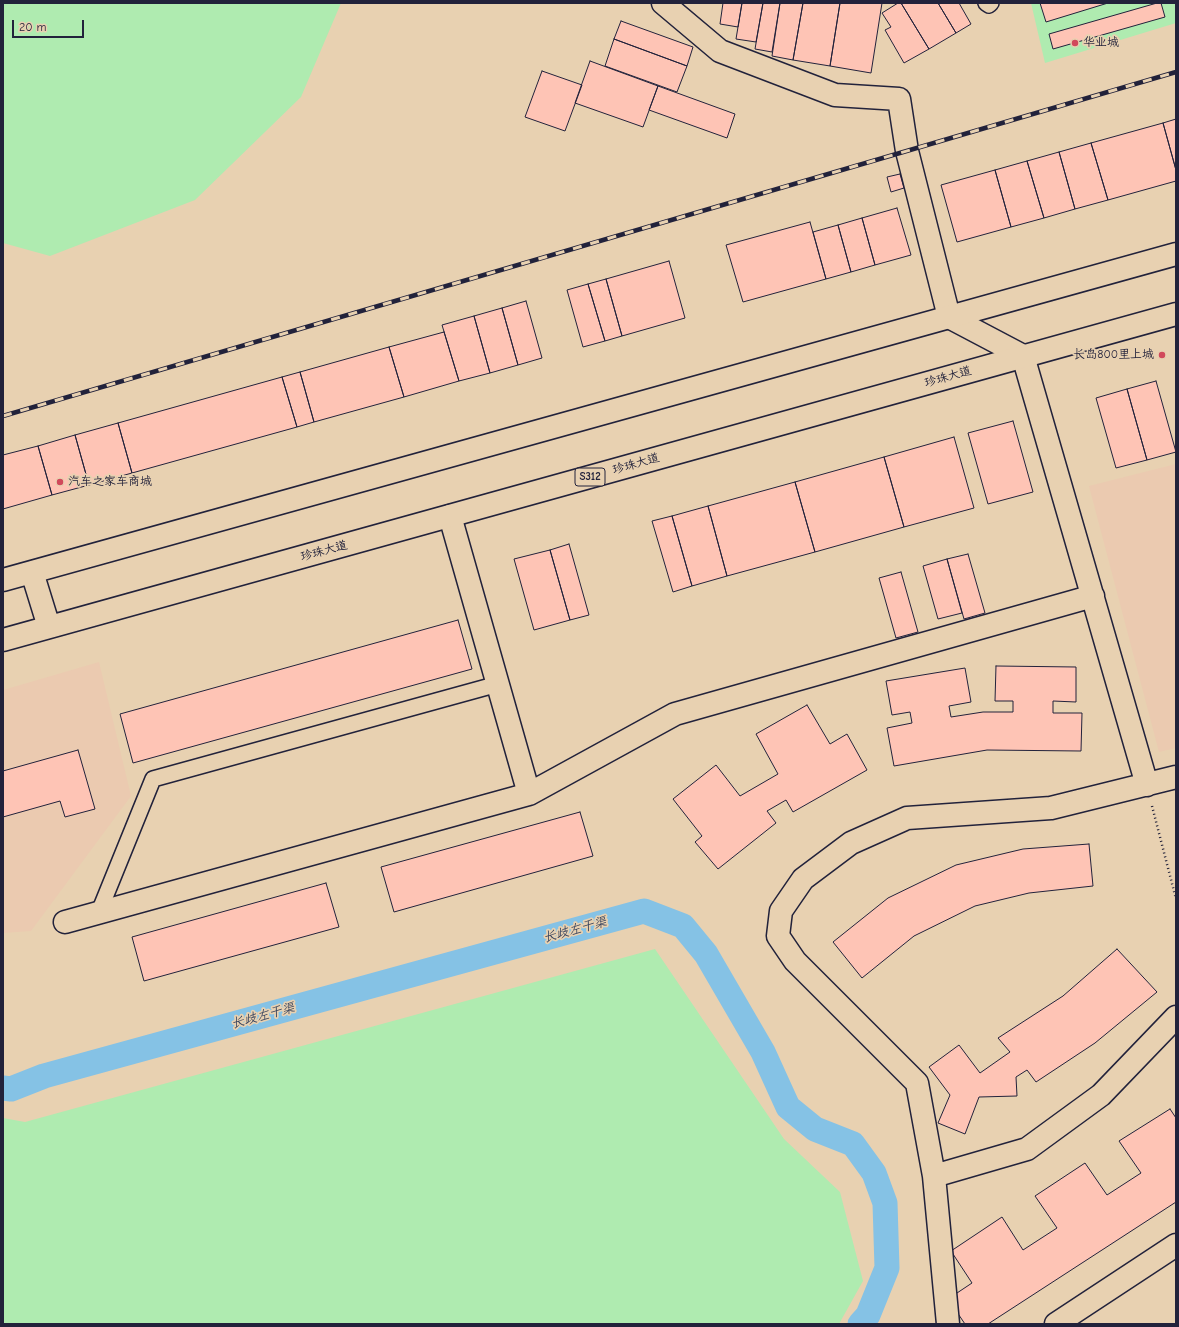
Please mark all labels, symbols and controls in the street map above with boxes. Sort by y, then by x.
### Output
scale bar [14,12,86,38]
text: 20 m [19,20,47,34]
place label: 华业城 [1083,36,1119,50]
marker: 华业城 [1070,38,1080,48]
place label: 长岛800里上城 [1073,348,1154,362]
marker: 长岛800里上城 [1157,350,1167,360]
street label: 珍珠大道 [923,363,973,391]
street label: 珍珠大道 [611,450,661,478]
road number: S312 [575,468,605,486]
place label: 汽车之家车商城 [68,475,152,489]
marker: 汽车之家车商城 [55,477,65,487]
street label: 珍珠大道 [299,538,349,564]
water label: 长歧左干渠 [542,914,608,946]
water label: 长歧左干渠 [230,1000,296,1032]

